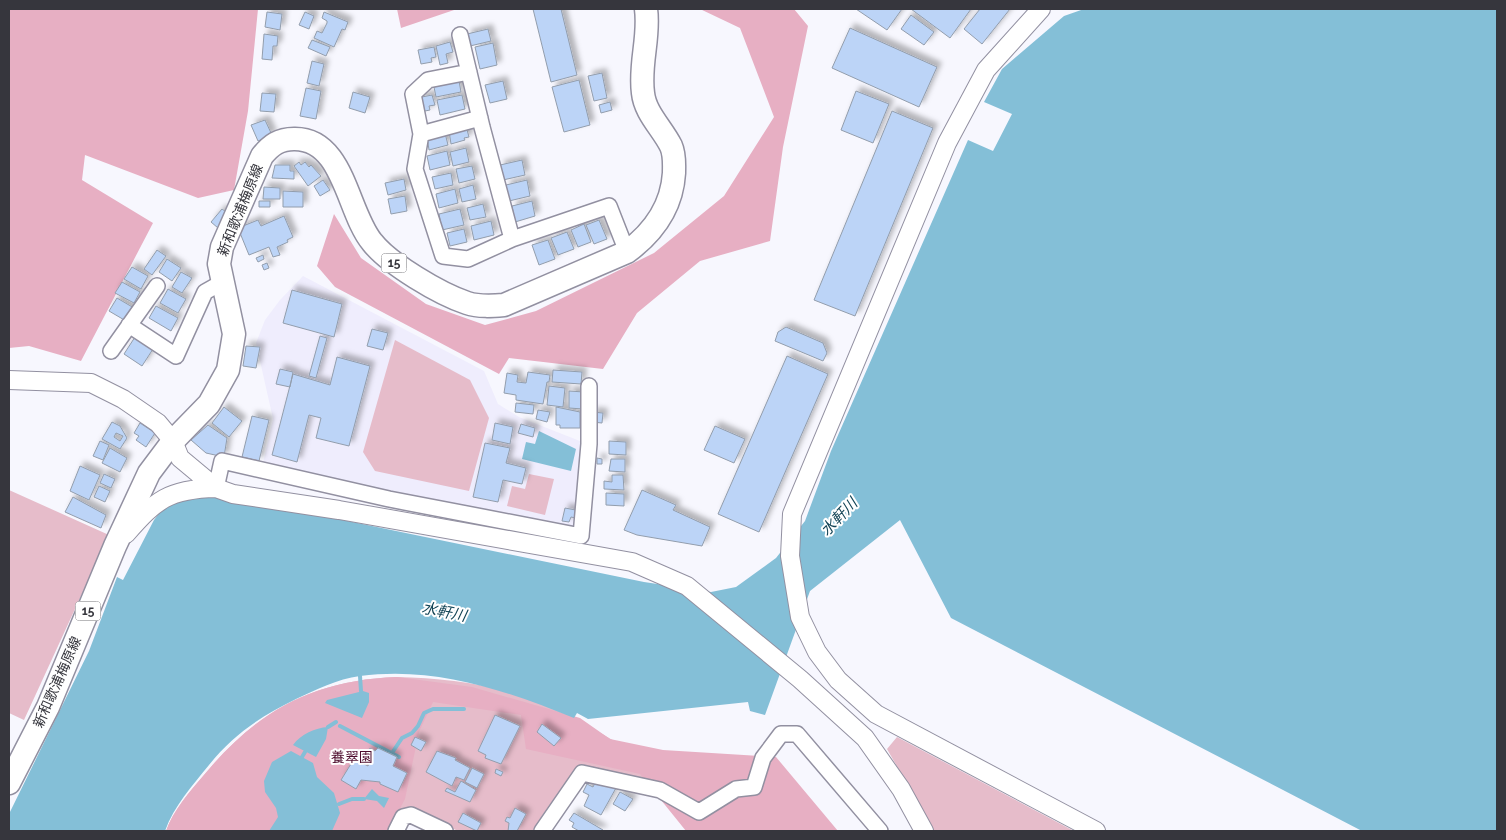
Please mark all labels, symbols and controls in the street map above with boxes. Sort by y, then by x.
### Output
street label: 新和歌浦梅原線 [214,162,266,258]
road number: 15 [382,254,406,272]
water label: 水軒川 [817,493,862,539]
water label: 水軒川 [420,599,470,626]
road number: 15 [76,602,100,620]
street label: 新和歌浦梅原線 [30,634,84,730]
park label: 養翠園 [331,749,373,765]

